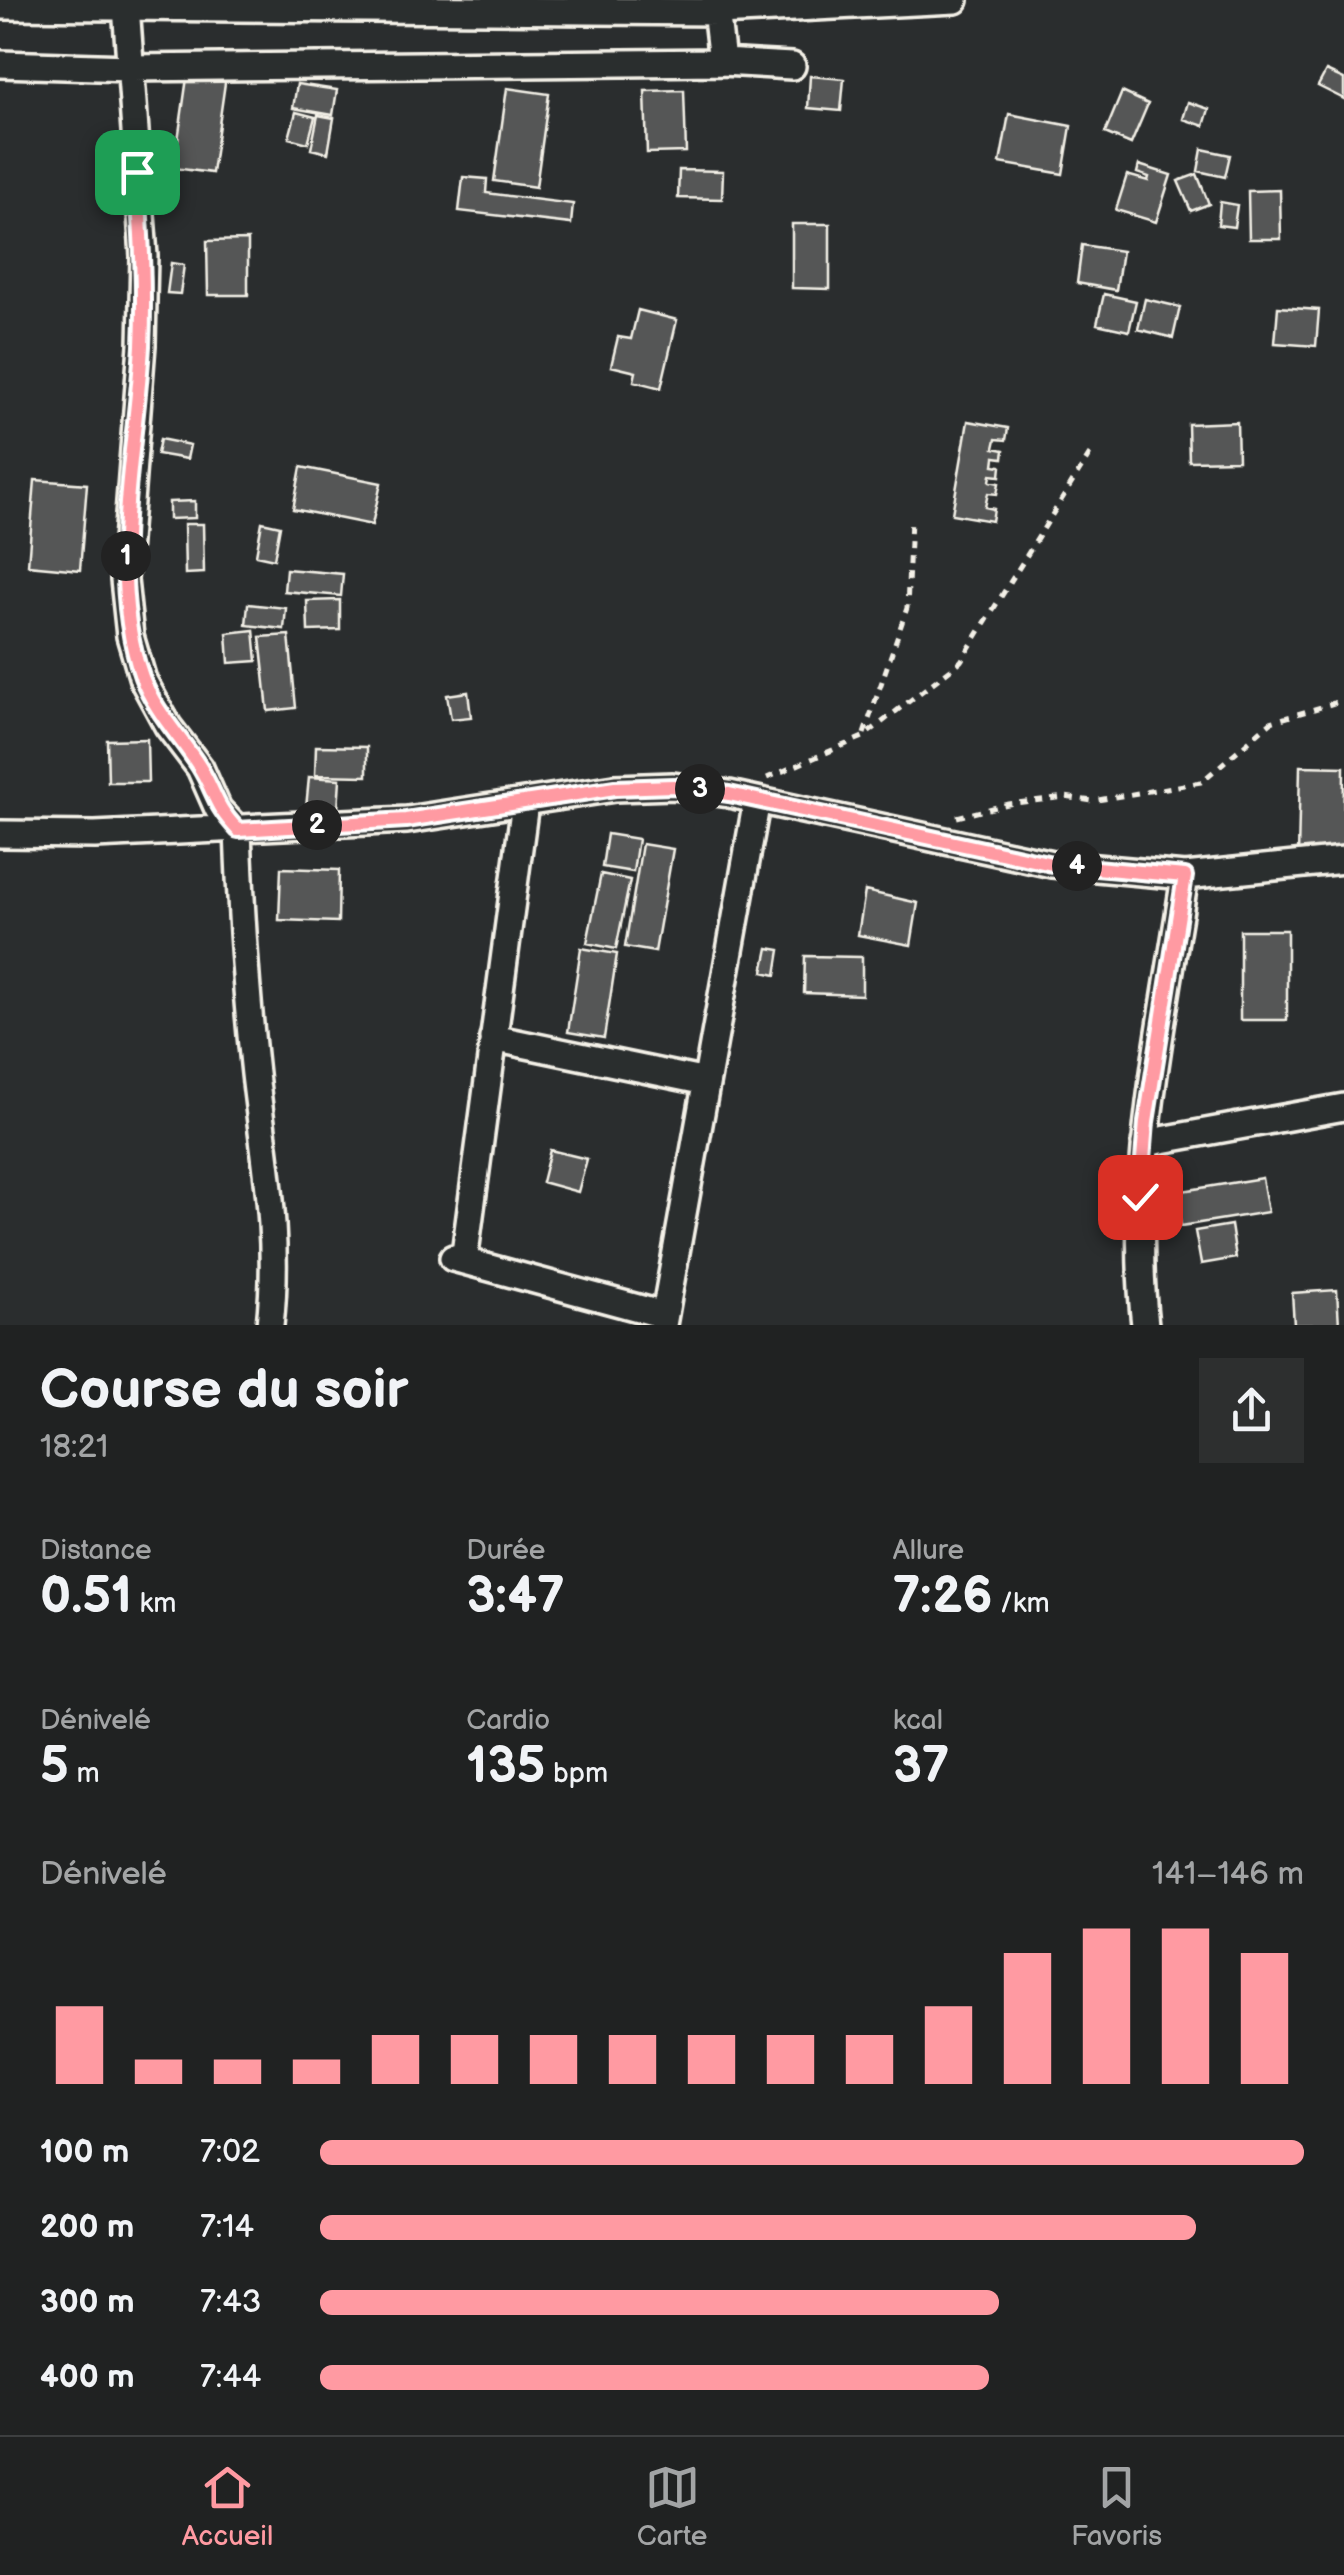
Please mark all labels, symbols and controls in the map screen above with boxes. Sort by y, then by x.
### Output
pin [95,130,180,215]
icon: arrive [110,145,165,200]
pin: 1 [101,531,151,581]
text: 1 [120,539,132,572]
pin: 3 [675,764,725,814]
text: 3 [692,772,708,805]
pin: 2 [292,800,342,850]
text: 2 [309,808,325,841]
pin: 4 [1052,841,1102,891]
text: 4 [1069,849,1085,882]
pin [1098,1155,1183,1240]
icon: check [1113,1170,1168,1225]
text: Course du soir [40,1357,408,1424]
button: share [1199,1358,1304,1463]
text: 18:21 [40,1428,108,1467]
text: Distance [40,1534,152,1567]
text: Durée [466,1534,545,1567]
text: Allure [893,1534,964,1567]
text: 0.51 [40,1567,132,1627]
text: 3:47 [466,1567,565,1627]
text: 7:26 [893,1567,993,1627]
text: km [132,1587,177,1620]
text: /km [993,1587,1050,1620]
text: Dénivelé [40,1704,151,1737]
text: Cardio [466,1704,550,1737]
text: kcal [893,1704,943,1737]
text: 5 [40,1737,69,1797]
text: 135 [466,1737,545,1797]
text: 37 [893,1737,949,1797]
text: m [69,1757,100,1790]
text: bpm [545,1757,608,1790]
text: Dénivelé [40,1855,167,1894]
text: 141–146 m [1152,1855,1304,1894]
text: 100 m [40,2133,129,2172]
text: 7:02 [200,2133,260,2172]
text: 200 m [40,2208,134,2247]
text: 7:14 [200,2208,254,2247]
text: 300 m [40,2283,135,2322]
text: 7:43 [200,2283,261,2322]
text: 400 m [40,2358,135,2397]
text: 7:44 [200,2358,261,2397]
tab: Accueil [182,2460,273,2553]
tab: Carte [637,2460,707,2553]
tab: Favoris [1071,2460,1162,2553]

